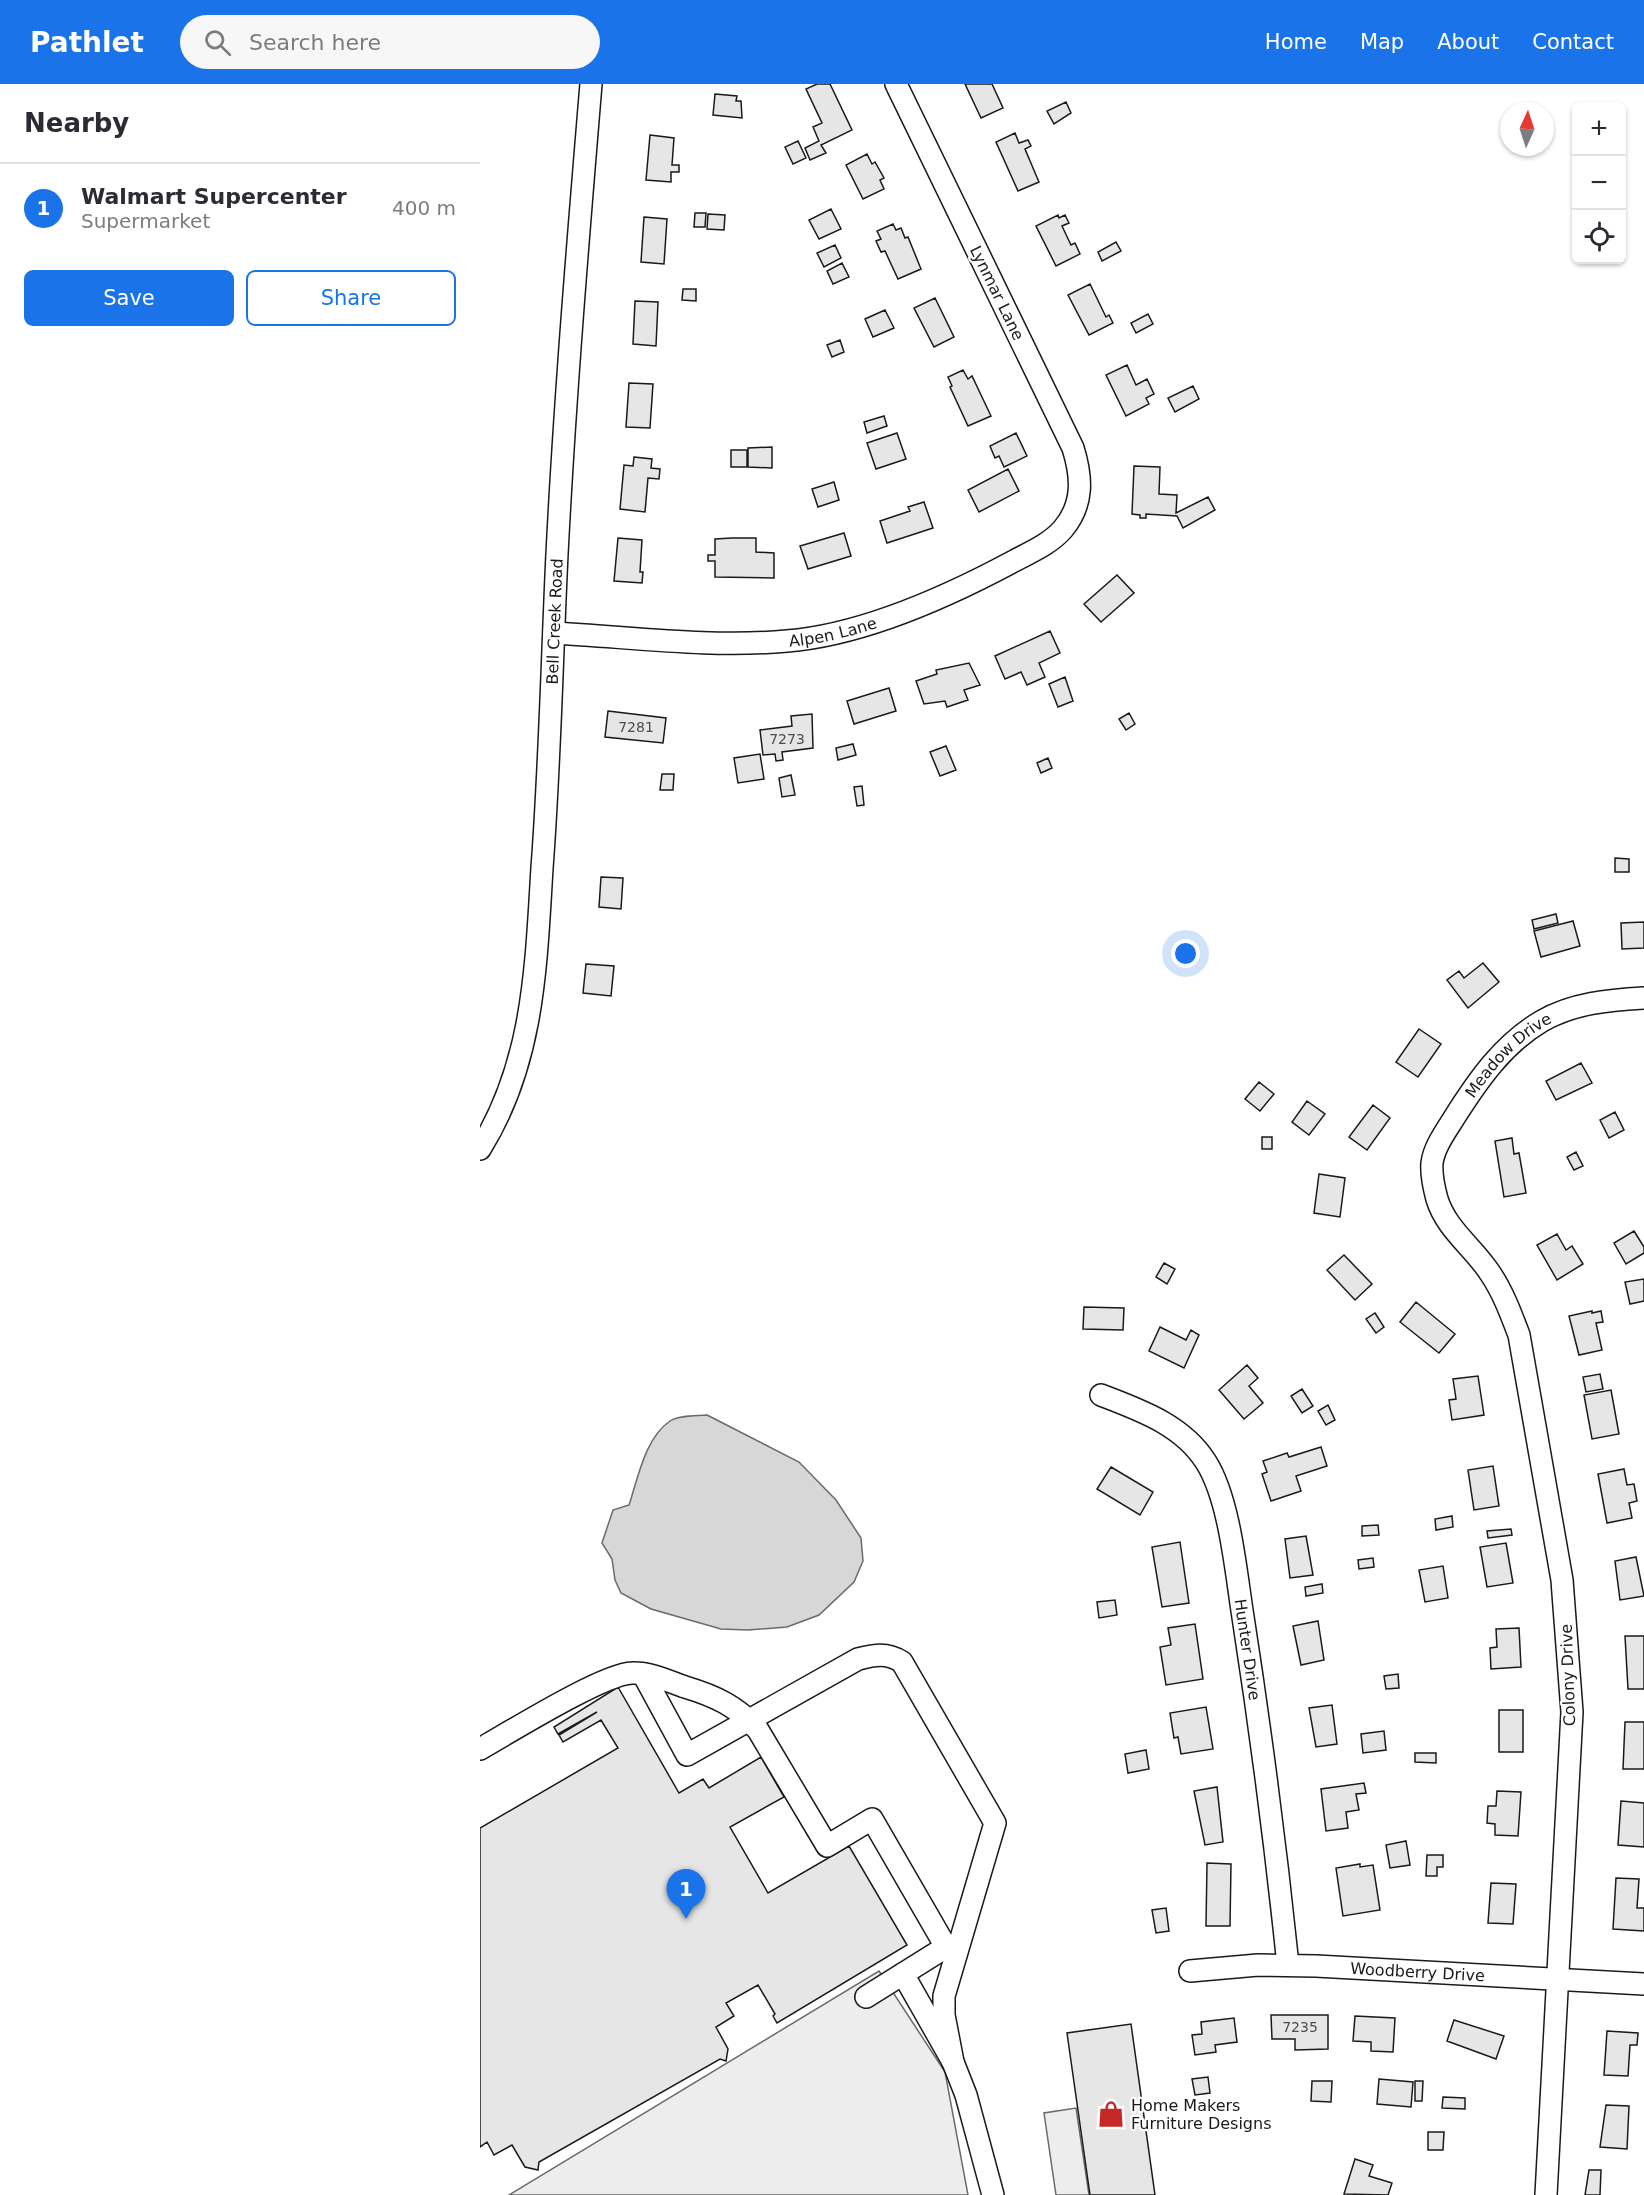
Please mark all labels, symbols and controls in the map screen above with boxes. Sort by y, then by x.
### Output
search box [180,15,600,69]
text: Pathlet [30,26,144,59]
icon: search [201,26,234,59]
text: Search here [249,30,381,55]
text: Home [1265,30,1327,54]
text: Map [1360,30,1404,54]
text: About [1437,30,1499,54]
text: Contact [1532,30,1614,54]
north arrow [1500,102,1554,156]
map controls [1572,102,1626,264]
button: + [1572,102,1626,156]
text: Nearby [24,108,129,138]
button: − [1572,156,1626,210]
text: Walmart Supercenter [81,184,347,209]
text: 1 [37,196,50,220]
text: 400 m [392,196,456,220]
text: Supermarket [81,209,210,233]
button: locate [1572,210,1626,264]
street label: Lynmar Lane [966,243,1028,343]
button: Save [24,270,234,326]
button: Share [246,270,456,326]
street label: Bell Creek Road [542,558,566,685]
street label: Alpen Lane [788,613,879,650]
house number: 7281 [618,719,654,735]
house number: 7273 [769,731,805,747]
your location [1171,939,1200,968]
street label: Meadow Drive [1461,1008,1554,1101]
street label: Hunter Drive [1231,1597,1265,1702]
street label: Colony Drive [1557,1623,1579,1727]
pin: 1 [666,1870,706,1919]
street label: Woodberry Drive [1350,1958,1485,1985]
house number: 7235 [1282,2019,1318,2035]
place label: Home Makers Furniture Designs [1131,2096,1272,2133]
shop icon: Home Makers Furniture Designs [1096,2099,1126,2129]

